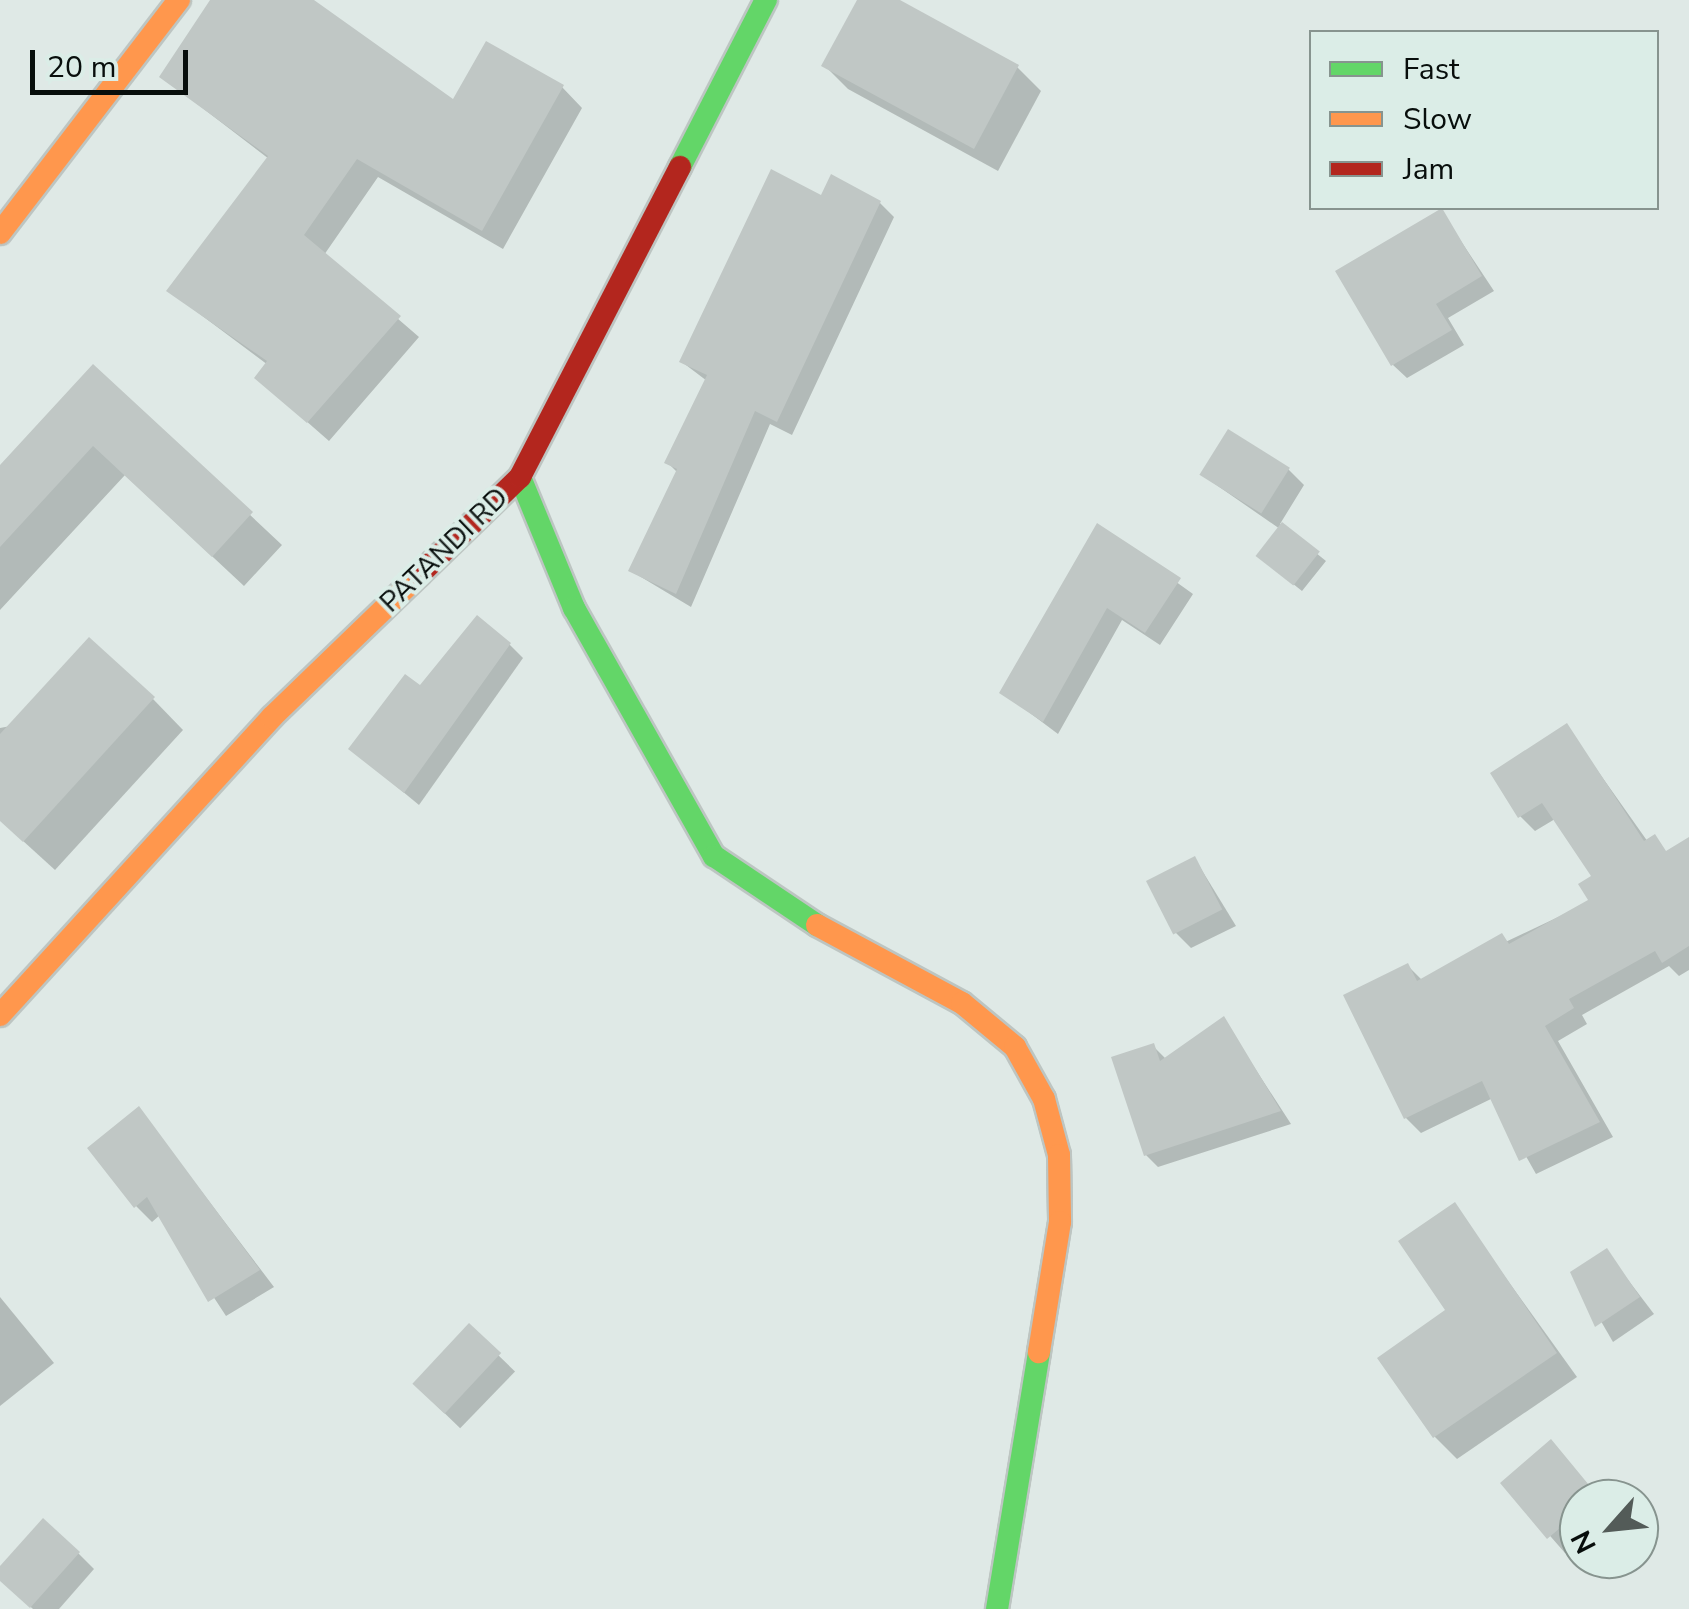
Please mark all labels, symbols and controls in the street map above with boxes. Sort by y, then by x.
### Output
scale bar [35,30,192,92]
legend [1309,30,1659,210]
text: 20 m [47,47,116,88]
text: Fast [1403,49,1460,90]
text: Slow [1403,99,1472,140]
text: Jam [1403,149,1454,190]
street label: PATANDI RD [373,481,515,619]
north arrow [1559,1479,1659,1579]
text: N [1562,1524,1606,1560]

